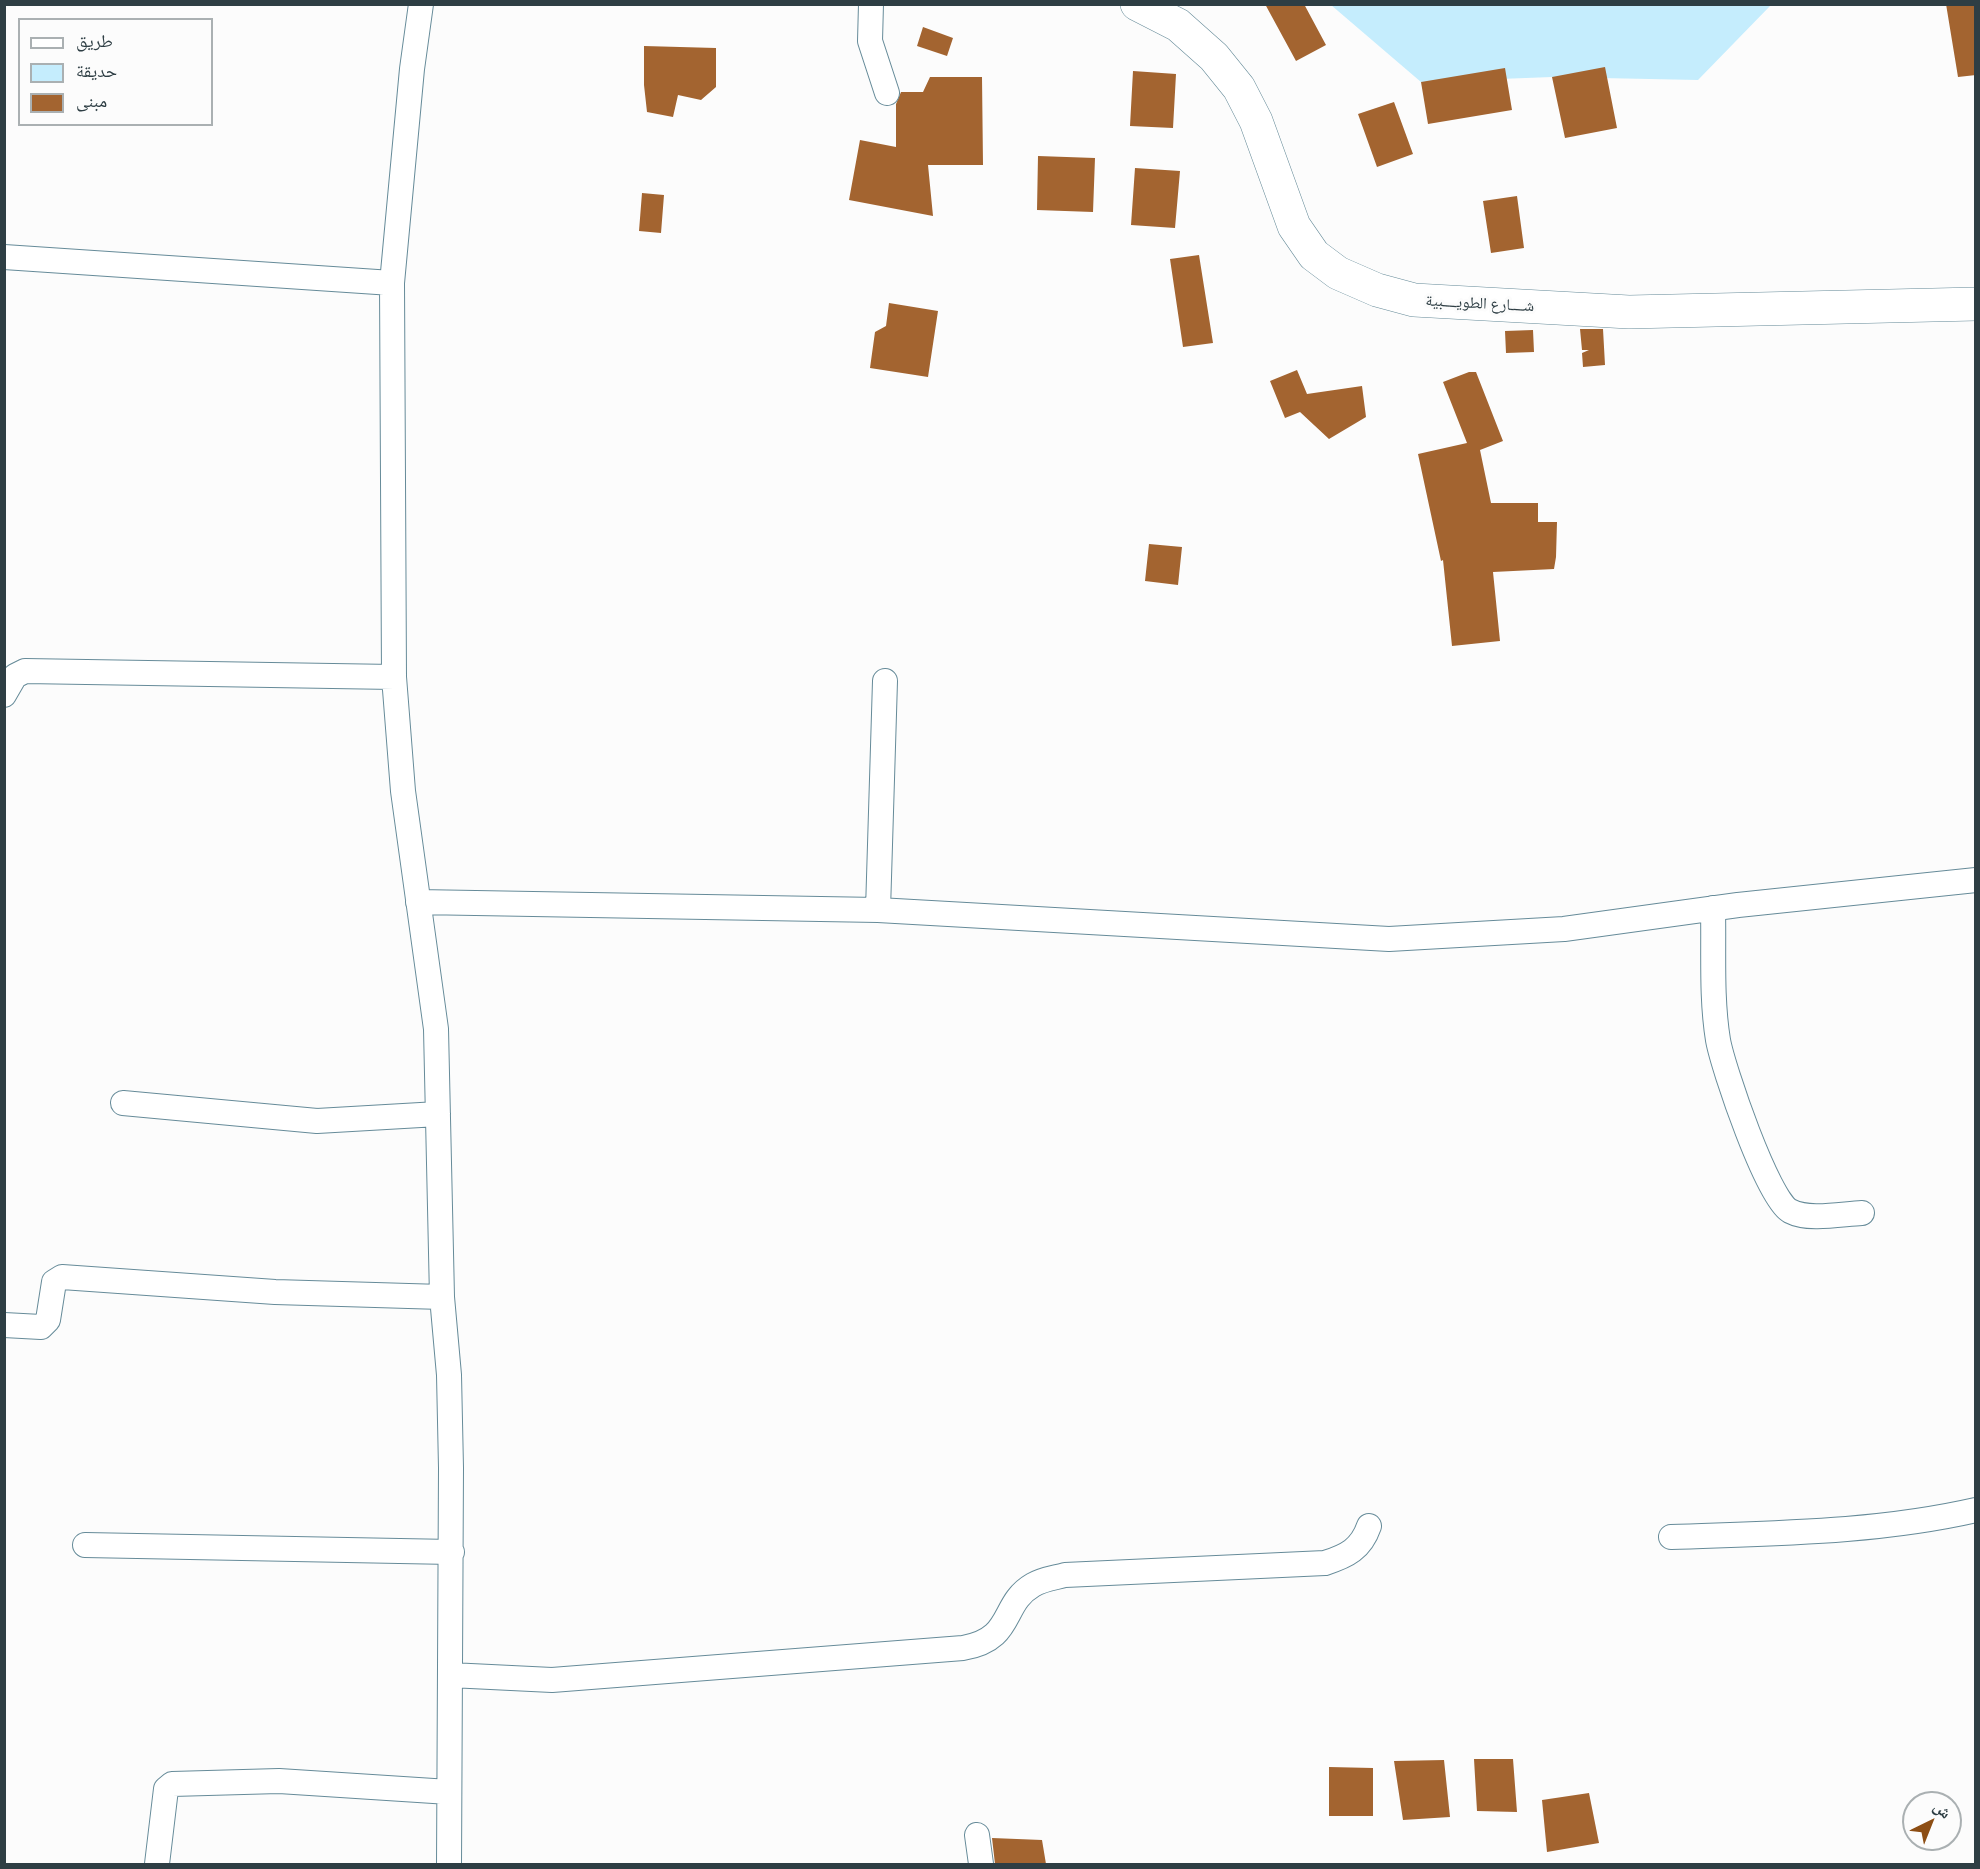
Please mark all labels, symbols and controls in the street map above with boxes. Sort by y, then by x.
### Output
legend [18,18,213,126]
text: طريق [76,30,113,50]
text: حديقة [76,60,117,80]
text: مبنى [76,90,107,110]
street label: شــــارع الطويــــبية [1425,291,1535,315]
north arrow [1902,1791,1962,1851]
text: ش [1931,1797,1955,1822]

